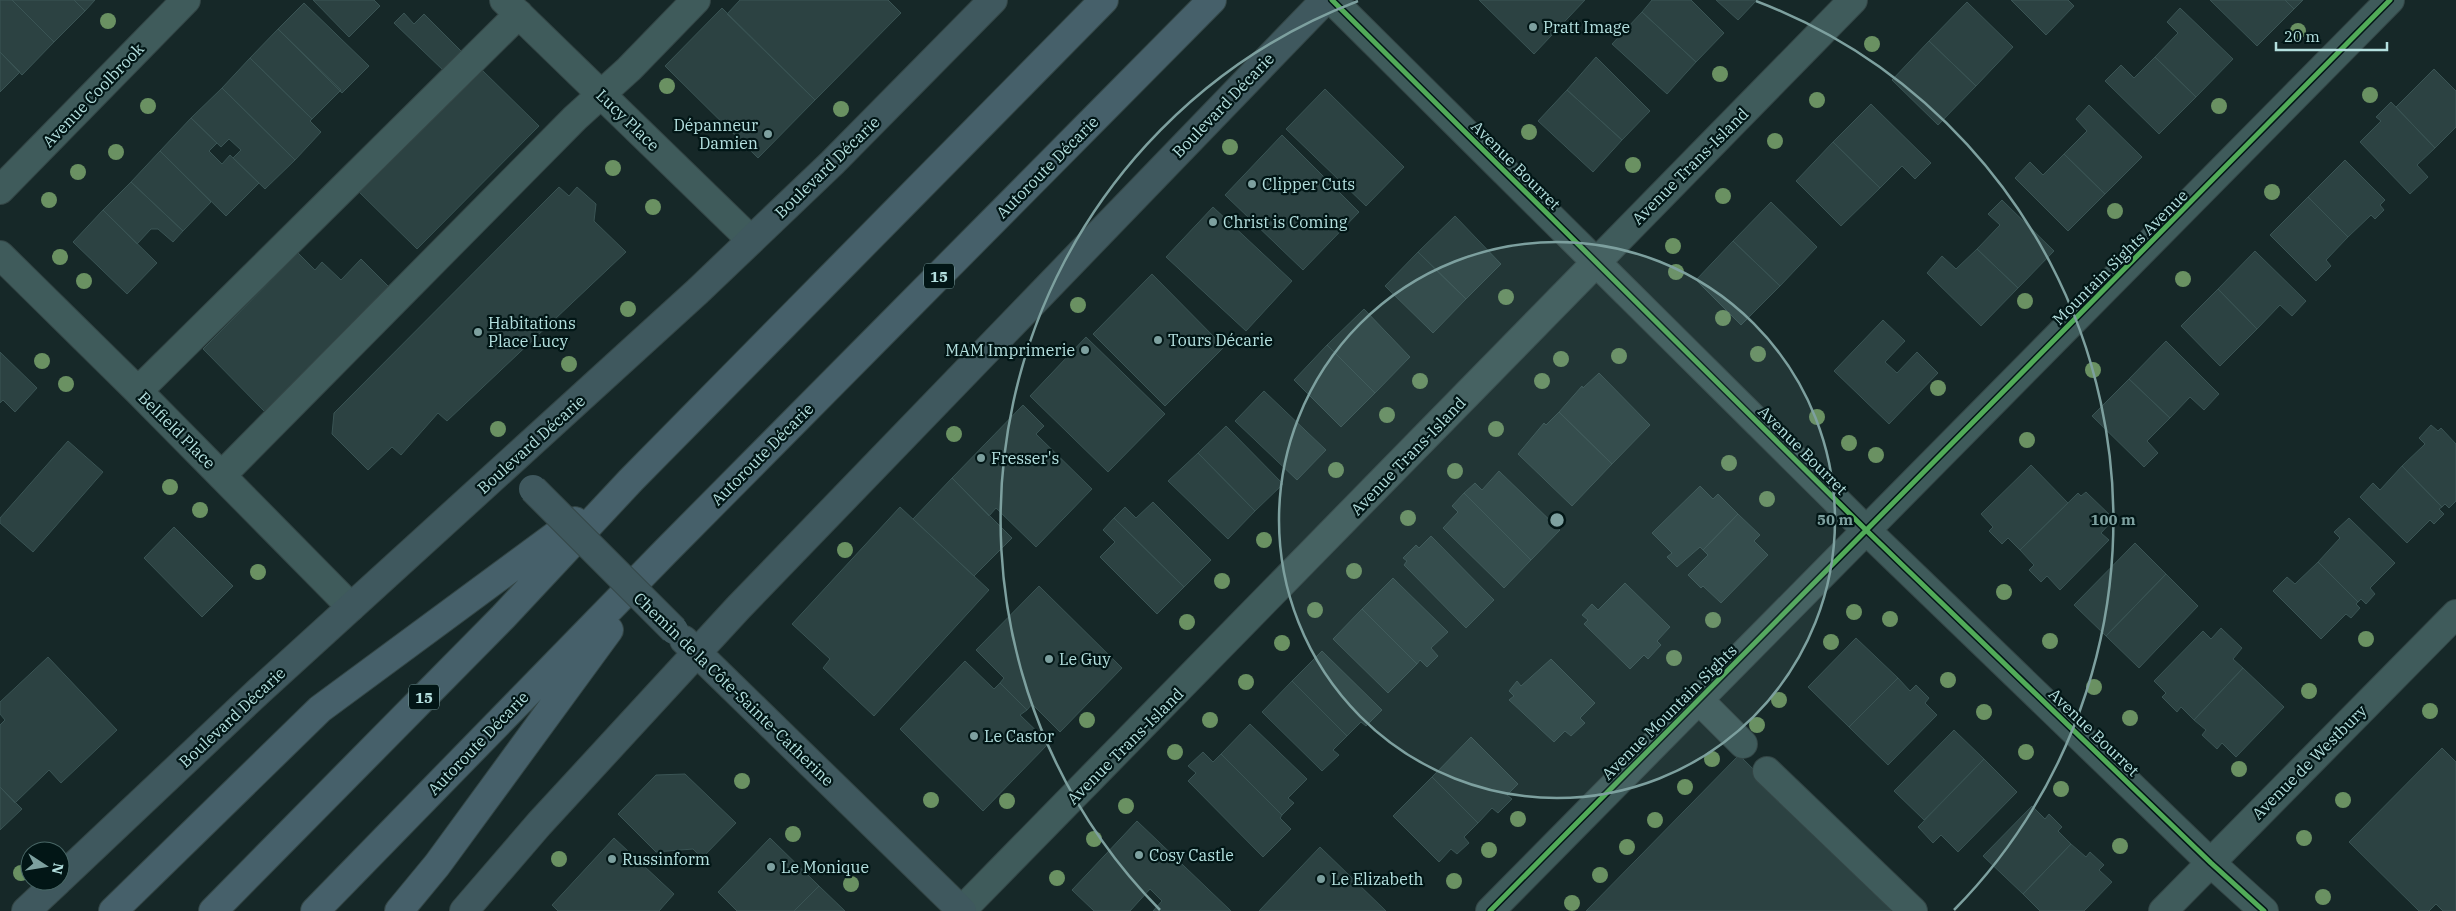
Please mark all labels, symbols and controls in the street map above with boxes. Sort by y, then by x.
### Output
place label: Pratt Image [1543,17,1630,37]
scale bar [2276,20,2387,52]
marker: Pratt Image [1527,21,1539,33]
text: 20 m [2284,27,2320,46]
street label: Avenue Coolbrook [38,38,148,151]
street label: Boulevard Décarie [1168,48,1278,162]
street label: Lucy Place [592,85,664,155]
street label: Avenue Trans-Island [1627,103,1753,229]
street label: Boulevard Décarie [770,112,884,222]
street label: Autoroute Décarie [992,112,1102,222]
place label: Dépanneur Damien [673,115,758,153]
street label: Avenue Bourret [1467,116,1565,214]
marker: Dépanneur Damien [762,128,774,140]
place label: Clipper Cuts [1262,174,1355,194]
marker: Clipper Cuts [1246,178,1258,190]
street label: Mountain Sights Avenue [2048,185,2192,329]
place label: Christ is Coming [1223,212,1348,232]
marker: Christ is Coming [1207,216,1219,228]
road number: 15 [924,264,954,288]
place label: Habitations Place Lucy [488,313,576,351]
marker: Habitations Place Lucy [472,326,484,338]
place label: Tours Décarie [1168,330,1273,350]
marker: Tours Décarie [1152,334,1164,346]
place label: MAM Imprimerie [945,340,1075,360]
marker: MAM Imprimerie [1079,344,1091,356]
street label: Belfield Place [134,387,220,473]
street label: Boulevard Décarie [473,390,589,498]
street label: Avenue Trans-Island [1346,392,1470,519]
street label: Autoroute Décarie [707,399,817,509]
street label: Avenue Bourret [1754,401,1852,499]
place label: Fresser's [991,448,1059,468]
marker: Fresser's [975,452,987,464]
text: 50 m [1817,510,1853,529]
text: 100 m [2090,510,2136,529]
centre of rings [1548,511,1566,529]
street label: Chemin de la Côte-Sainte-Catherine [630,588,838,790]
street label: Avenue Mountain Sights [1597,640,1741,784]
place label: Le Guy [1059,649,1111,669]
marker: Le Guy [1043,653,1055,665]
street label: Boulevard Décarie [175,663,289,771]
street label: Avenue Trans-Island [1062,683,1188,809]
road number: 15 [409,684,439,710]
street label: Avenue Bourret [2045,684,2144,780]
street label: Autoroute Décarie [423,687,533,799]
street label: Avenue de Westbury [2247,700,2371,824]
place label: Le Castor [984,726,1054,746]
marker: Le Castor [968,730,980,742]
north arrow [20,841,70,891]
place label: Cosy Castle [1149,845,1234,865]
place label: Russinform [622,849,710,869]
marker: Cosy Castle [1133,849,1145,861]
marker: Russinform [606,853,618,865]
place label: Le Monique [781,857,869,877]
text: N [48,861,68,876]
marker: Le Monique [765,861,777,873]
place label: Le Elizabeth [1331,869,1424,889]
marker: Le Elizabeth [1315,873,1327,885]

